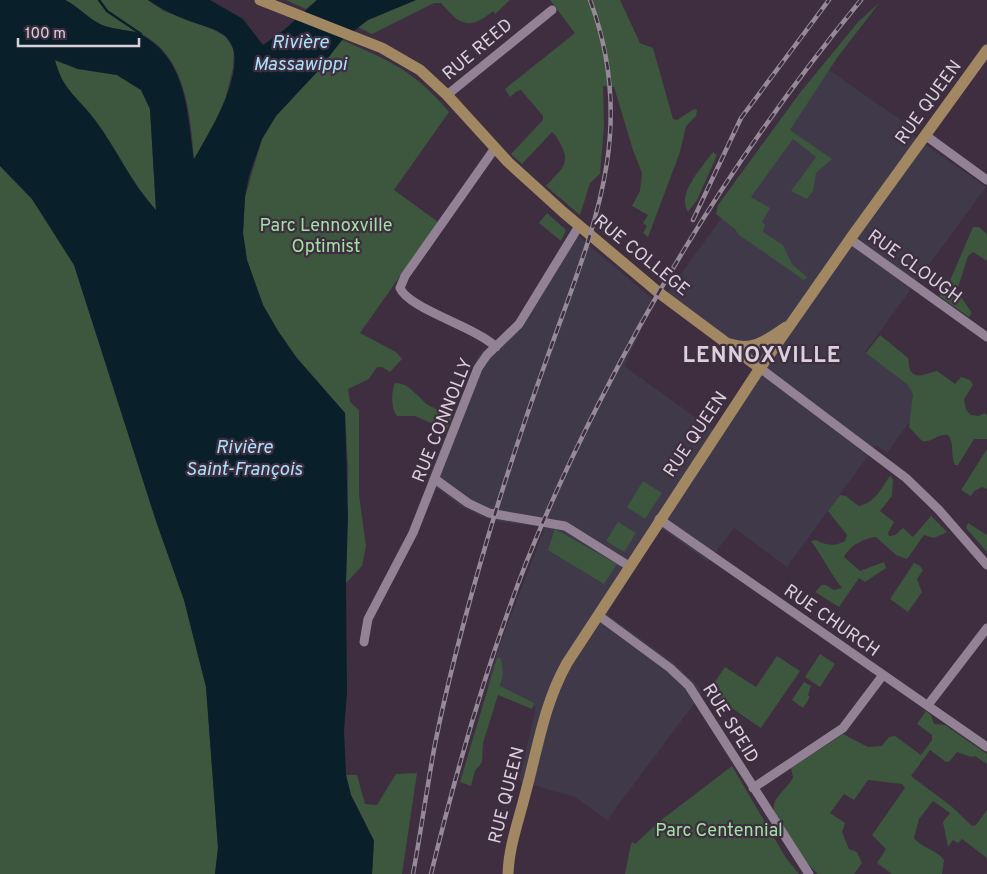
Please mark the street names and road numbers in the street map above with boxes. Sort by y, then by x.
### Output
street label: RUE REED [438,14,518,86]
street label: RUE QUEEN [891,56,968,150]
street label: RUE COLLEGE [588,210,694,302]
street label: RUE CLOUGH [862,225,966,309]
street label: RUE CONNOLLY [408,355,479,486]
street label: RUE QUEEN [659,387,733,482]
street label: RUE CHURCH [779,580,883,663]
street label: RUE SPEID [696,680,763,768]
street label: RUE QUEEN [484,745,531,846]

